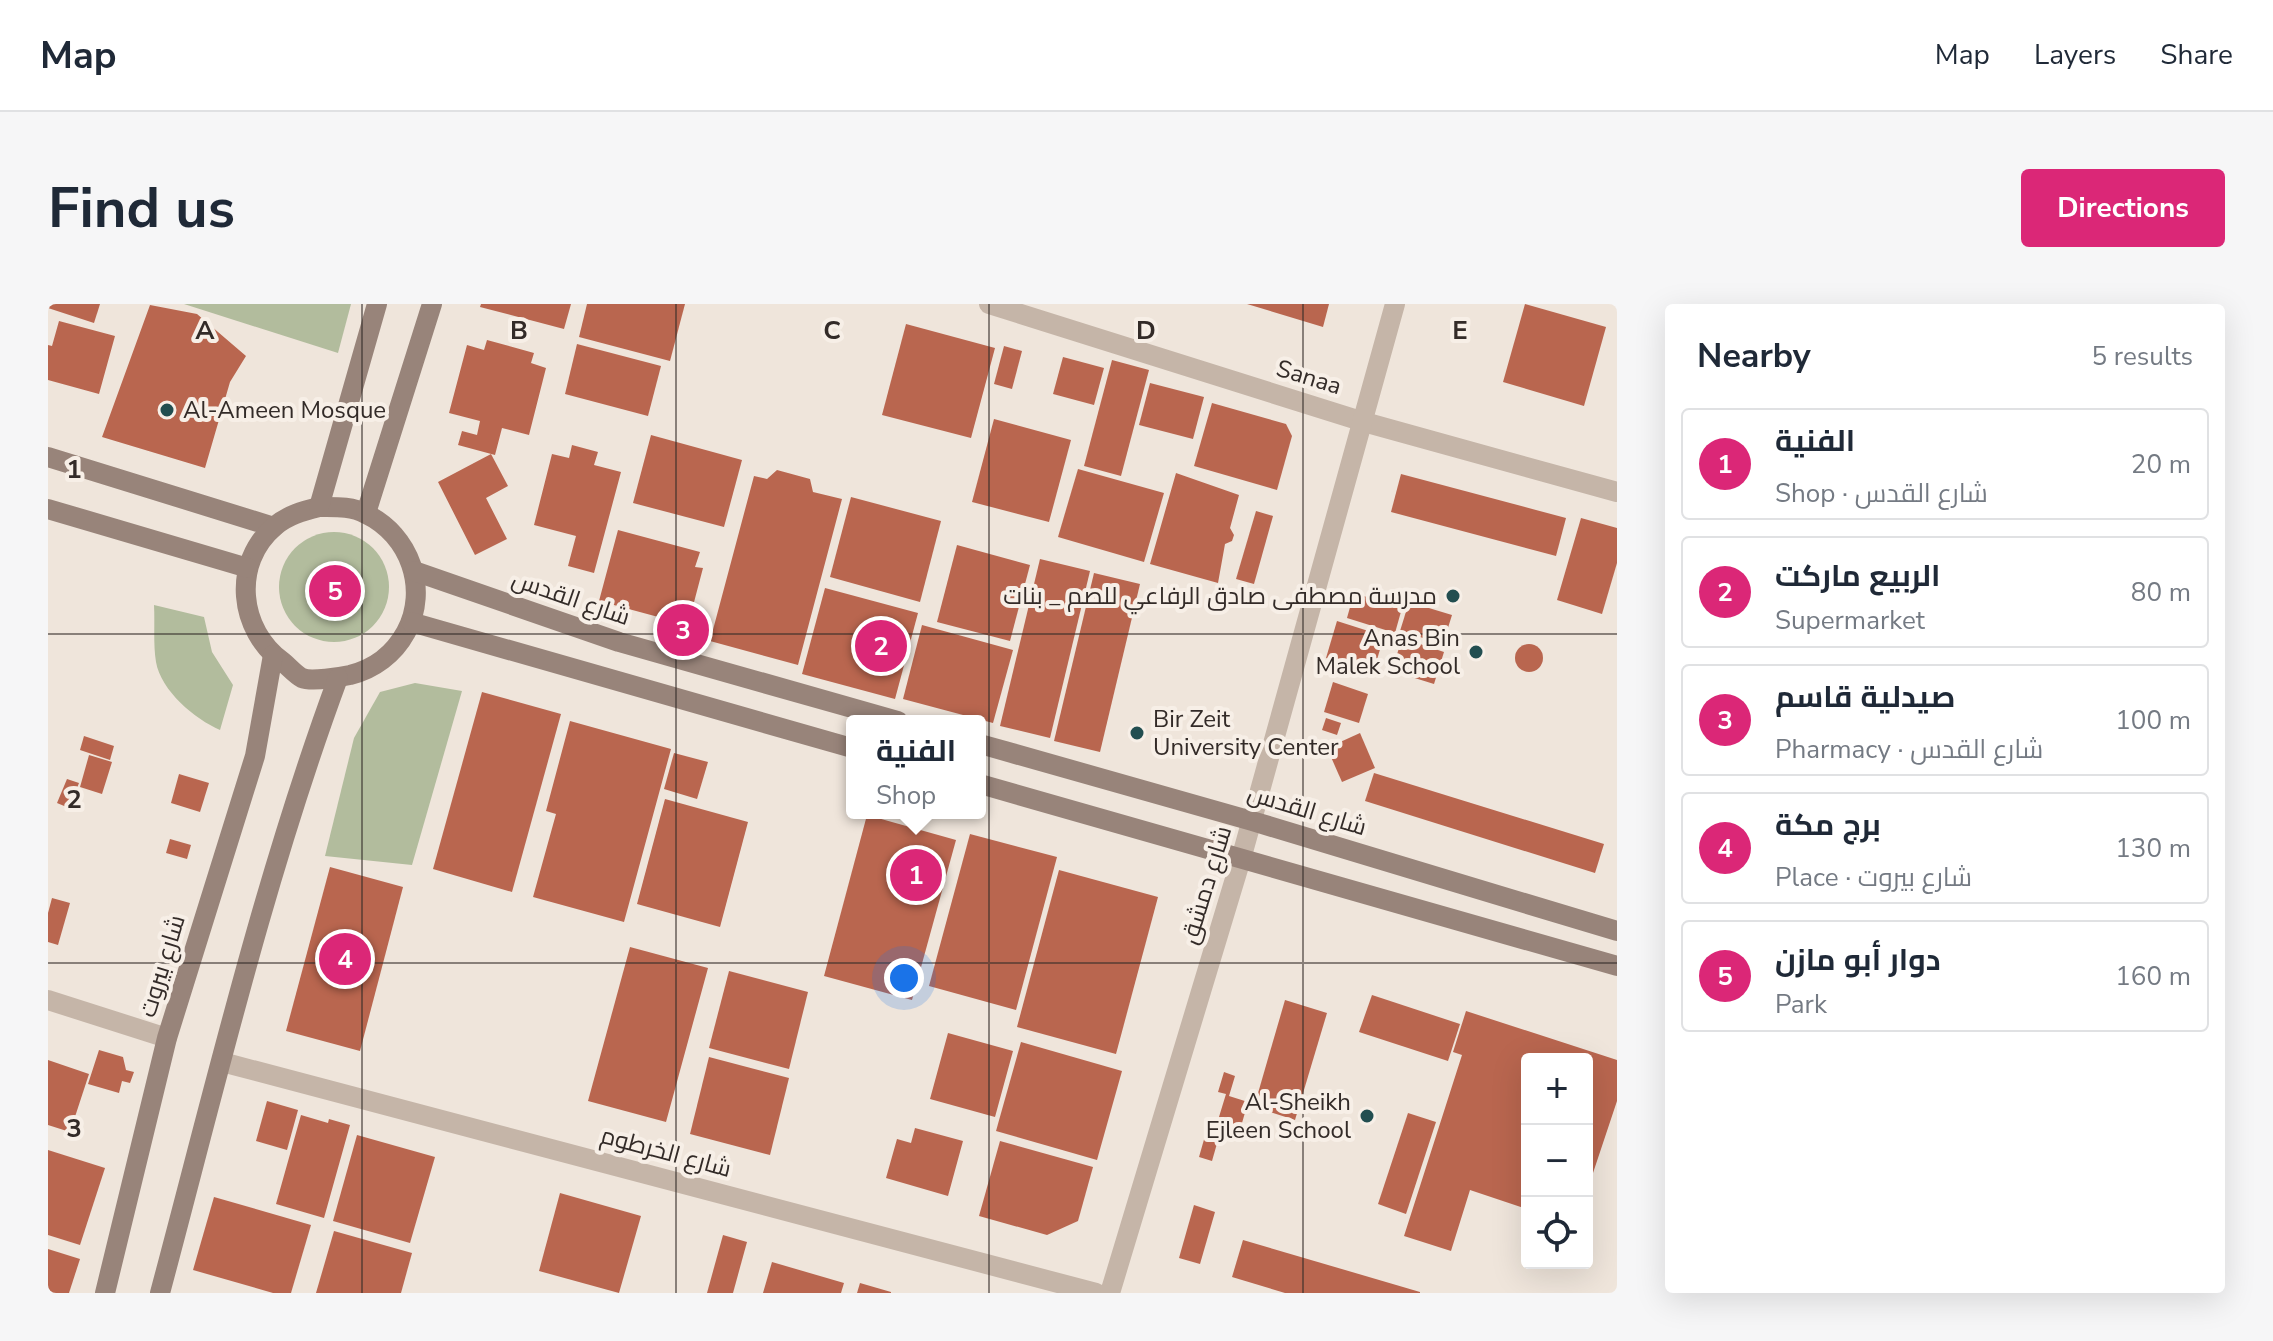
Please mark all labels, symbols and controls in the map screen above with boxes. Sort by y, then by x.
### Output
text: Map [40,30,117,81]
text: Map [1935,36,1990,74]
text: Layers [2034,36,2116,74]
text: Share [2160,36,2233,74]
button: Directions [2021,169,2225,247]
text: Find us [48,170,235,247]
text: A [195,313,215,348]
text: B [510,313,528,348]
text: C [823,313,841,348]
text: D [1136,313,1156,348]
text: E [1452,313,1468,348]
text: Nearby [1697,333,1811,379]
text: 5 results [2092,339,2193,374]
street label: Sanaa [1272,352,1346,402]
place label: Al-Ameen Mosque [183,394,386,426]
marker: Al-Ameen Mosque [158,401,176,419]
text: الفنية [1775,421,1855,462]
text: 1 [1717,447,1733,482]
text: 20 m [2131,447,2191,482]
text: 1 [66,452,82,487]
text: Shop · شارع القدس [1775,476,1988,511]
text: الربيع ماركت [1775,556,1940,597]
pin: 5 [309,561,361,621]
street label: شارع القدس [508,563,634,633]
text: 2 [1717,575,1733,610]
text: 80 m [2131,575,2191,610]
place label: مدرسة مصطفى صادق الرفاعي للصم _ بنات [1003,580,1437,615]
marker: مدرسة مصطفى صادق الرفاعي للصم _ بنات [1444,587,1462,605]
pin: 3 [657,600,709,660]
text: Supermarket [1775,603,1925,638]
pin: 2 [855,616,907,676]
place label: Anas Bin Malek School [1316,622,1460,682]
marker: Anas Bin Malek School [1467,643,1485,661]
text: صيدلية قاسم [1775,677,1955,718]
place label: Bir Zeit University Center [1153,703,1339,763]
text: 3 [1717,703,1733,738]
text: 100 m [2115,703,2191,738]
popup [846,715,986,819]
marker: Bir Zeit University Center [1128,724,1146,742]
text: الفنية [876,731,956,772]
text: Pharmacy · شارع القدس [1775,732,2043,767]
street label: شارع القدس [1244,777,1370,843]
text: Shop [876,778,936,813]
text: 2 [66,782,82,817]
text: برج مكة [1775,805,1881,846]
street label: شارع دمشق [1173,822,1239,948]
text: 4 [1717,831,1733,866]
text: 130 m [2115,831,2191,866]
pin: 1 [890,845,942,905]
text: Place · شارع بيروت [1775,860,1972,895]
street label: شارع بيروت [131,911,193,1021]
pin: 4 [319,929,371,989]
text: دوار أبو مازن [1775,940,1941,981]
your location [884,958,924,998]
text: 5 [1717,959,1733,994]
text: 160 m [2115,959,2191,994]
text: Park [1775,987,1827,1022]
map controls [1521,1053,1593,1269]
button: + [1521,1053,1593,1125]
place label: Al-Sheikh Ejleen School [1206,1086,1351,1146]
marker: Al-Sheikh Ejleen School [1358,1107,1376,1125]
text: 3 [66,1111,82,1146]
street label: شارع الخرطوم [597,1119,735,1185]
button: − [1521,1125,1593,1197]
button: locate [1521,1197,1593,1269]

